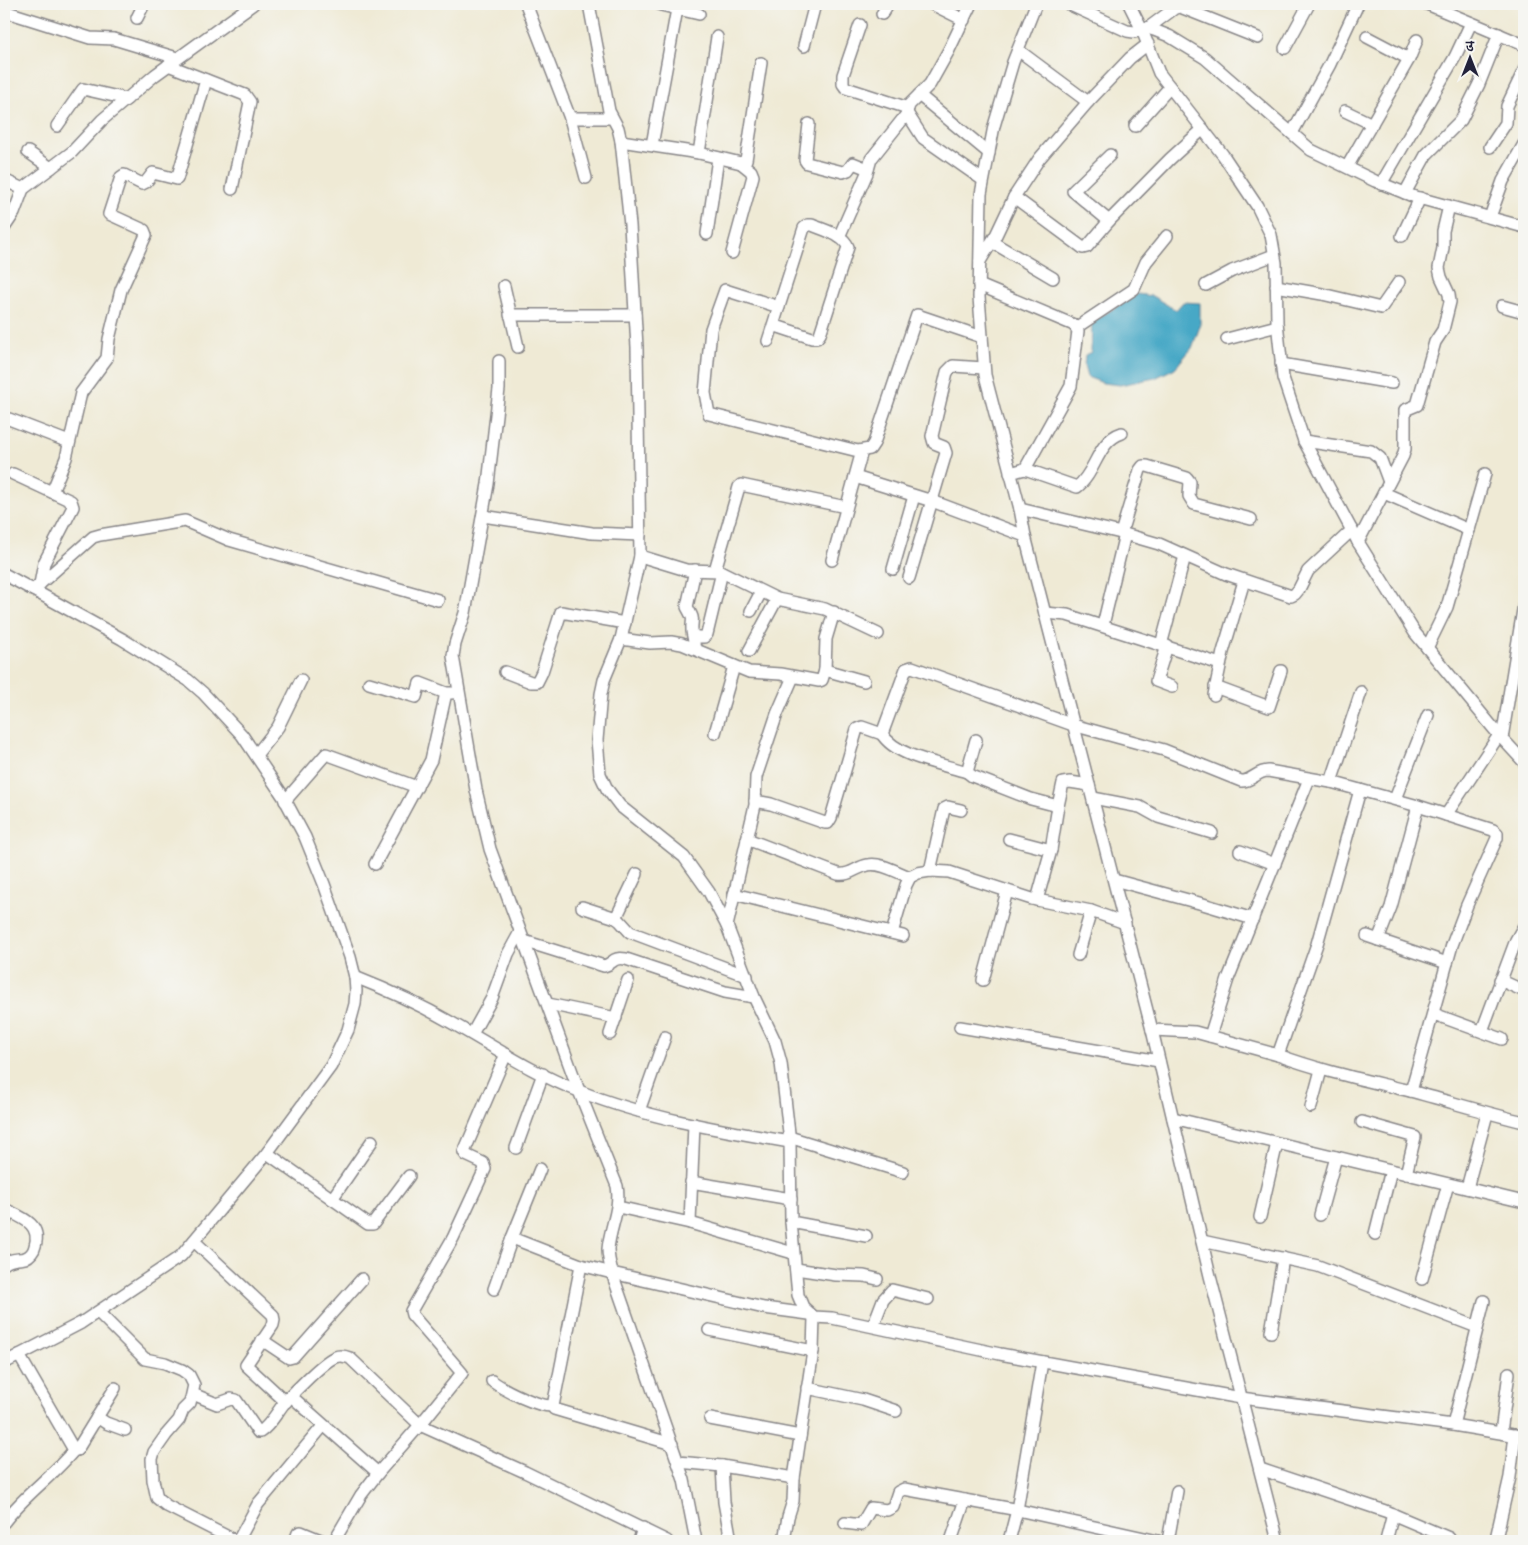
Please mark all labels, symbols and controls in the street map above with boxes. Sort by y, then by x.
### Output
north arrow [1446,32,1496,82]
text: उ [1465,37,1475,57]

